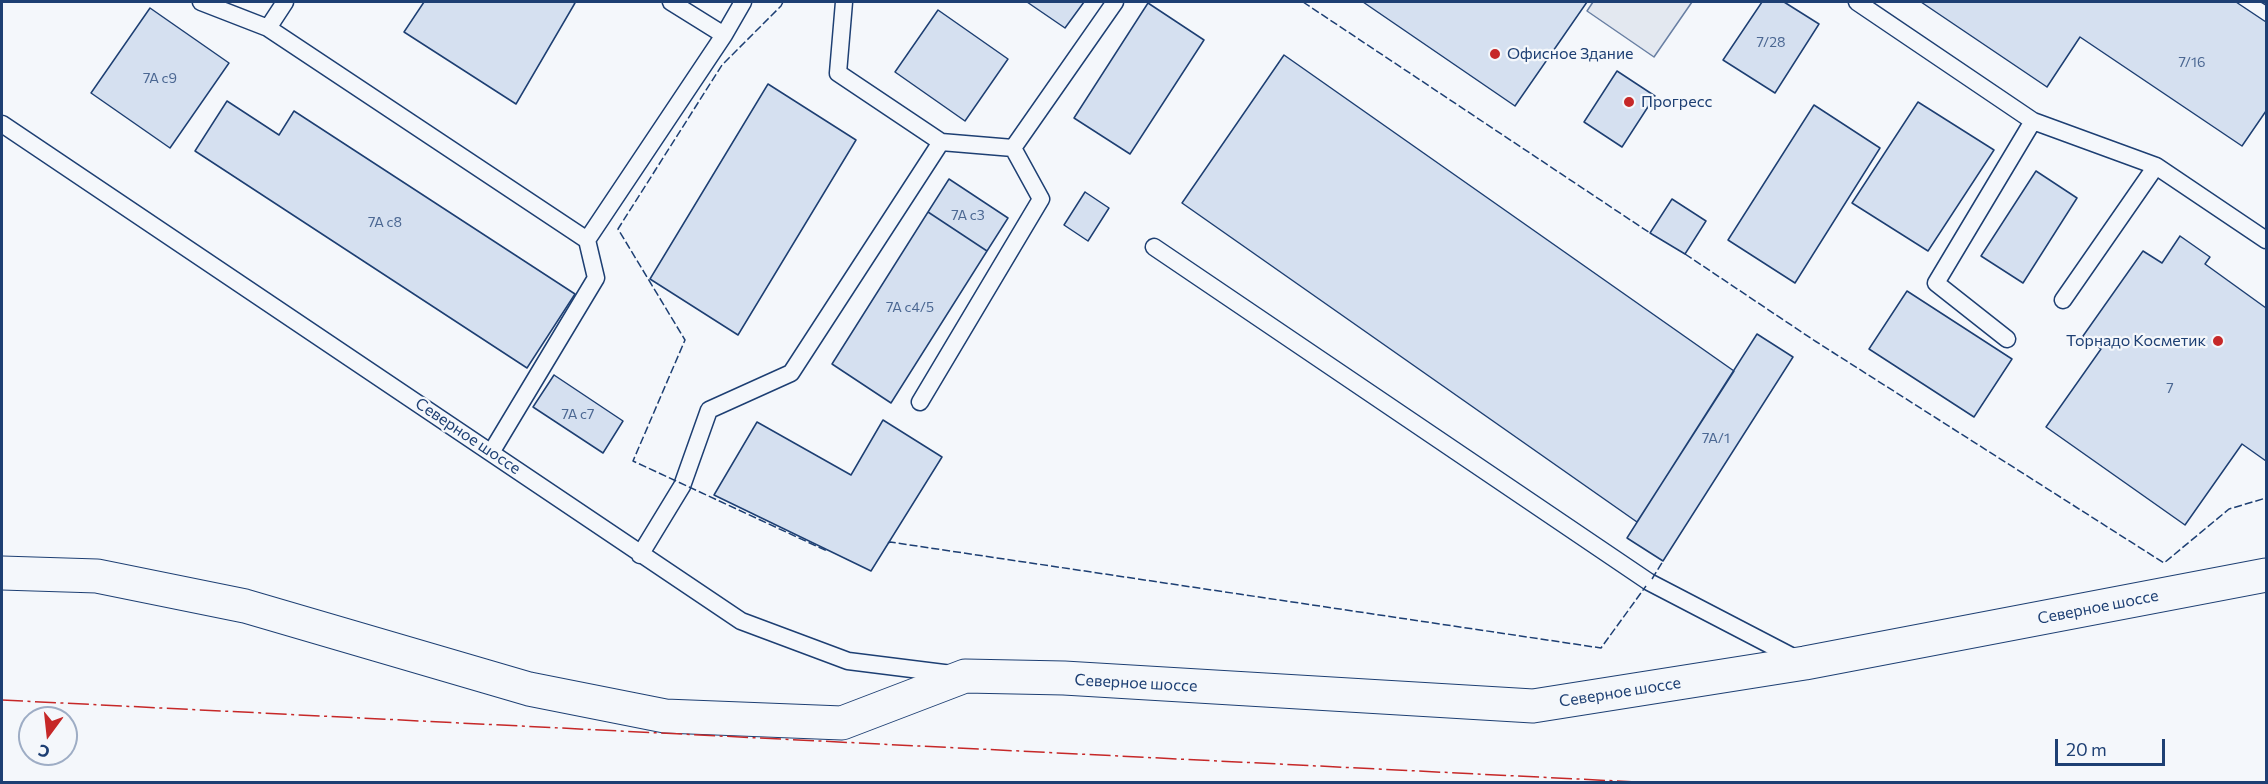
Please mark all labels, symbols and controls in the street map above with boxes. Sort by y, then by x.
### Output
house number: 7/28 [1757,34,1785,50]
place label: Офисное Здание [1507,44,1634,64]
marker: Офисное Здание [1488,47,1502,61]
house number: 7/16 [2178,54,2206,70]
house number: 7А с9 [143,70,177,86]
place label: Прогресс [1641,92,1712,112]
marker: Прогресс [1622,95,1636,109]
house number: 7А с3 [951,207,985,223]
house number: 7А с8 [368,214,402,230]
house number: 7А с4/5 [886,299,934,315]
place label: Торнадо Косметик [2066,331,2206,351]
marker: Торнадо Косметик [2211,334,2225,348]
house number: 7 [2166,380,2174,396]
street label: Северное шоссе [412,394,524,478]
house number: 7А с7 [562,406,594,422]
house number: 7А/1 [1702,430,1730,446]
street label: Северное шоссе [2036,586,2160,628]
street label: Северное шоссе [1074,670,1198,696]
street label: Северное шоссе [1558,673,1682,711]
north arrow [18,706,78,766]
scale bar [2058,727,2168,765]
text: 20 m [2066,738,2107,760]
text: С [36,741,51,763]

